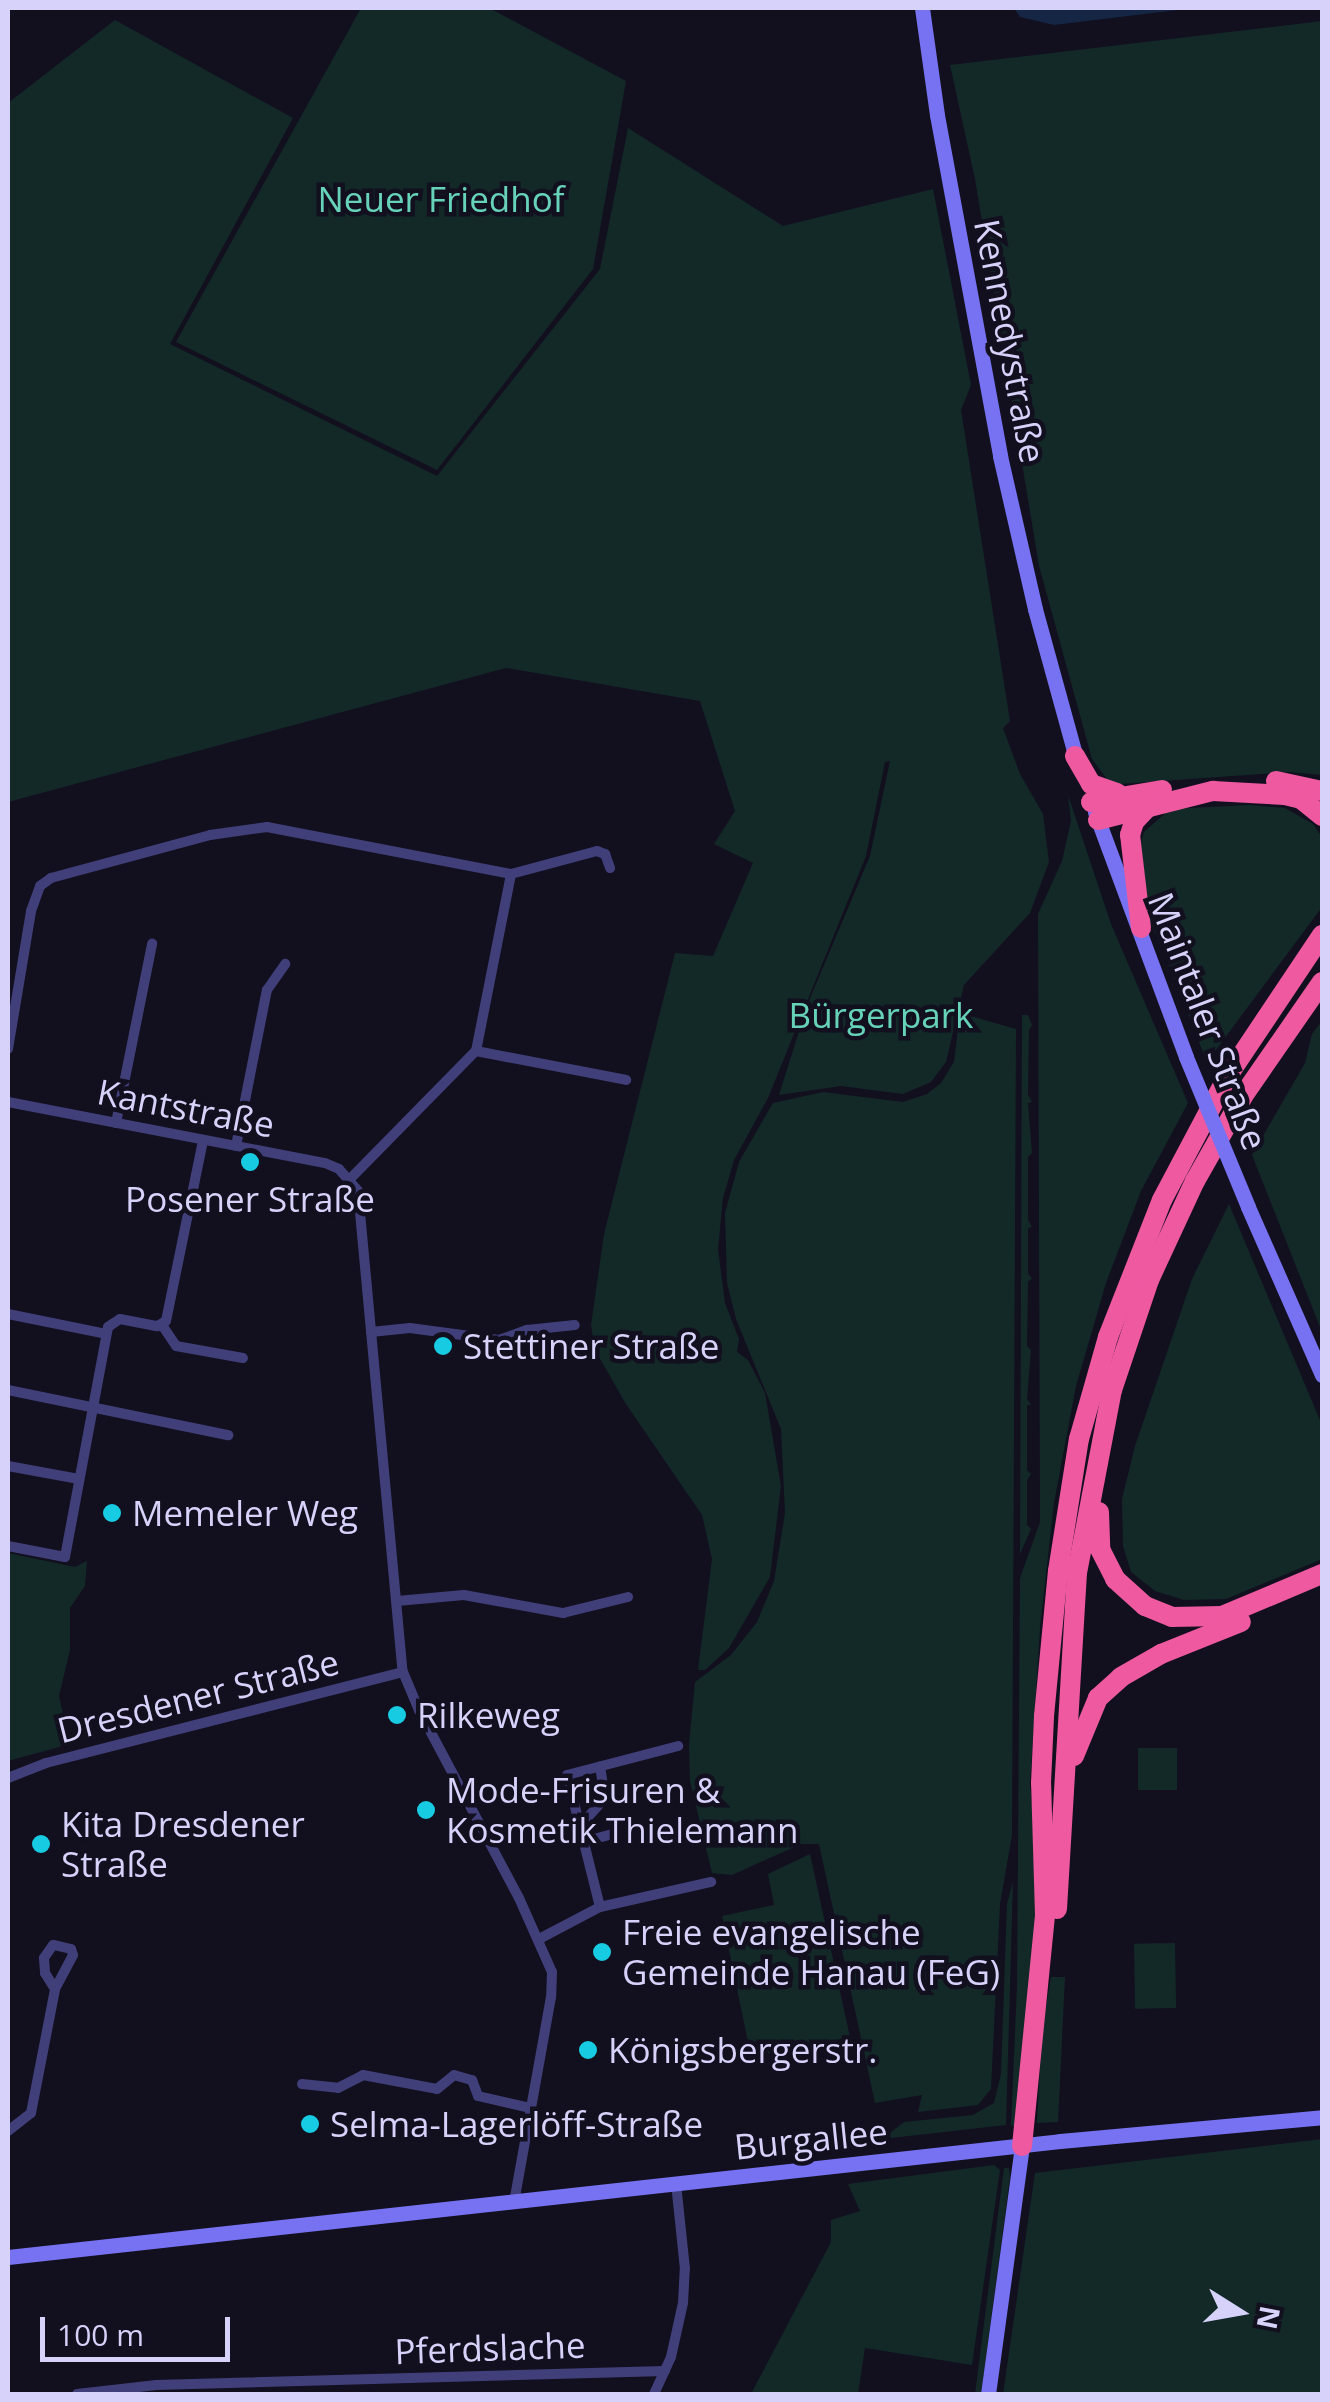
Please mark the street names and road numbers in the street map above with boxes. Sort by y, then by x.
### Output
street label: Kennedystraße [966,216,1054,466]
street label: Maintaler Straße [1140,887,1276,1155]
street label: Kantstraße [94,1070,278,1146]
street label: Dresdener Straße [53,1641,343,1751]
street label: Burgallee [732,2110,890,2168]
street label: Pferdslache [394,2324,586,2372]

